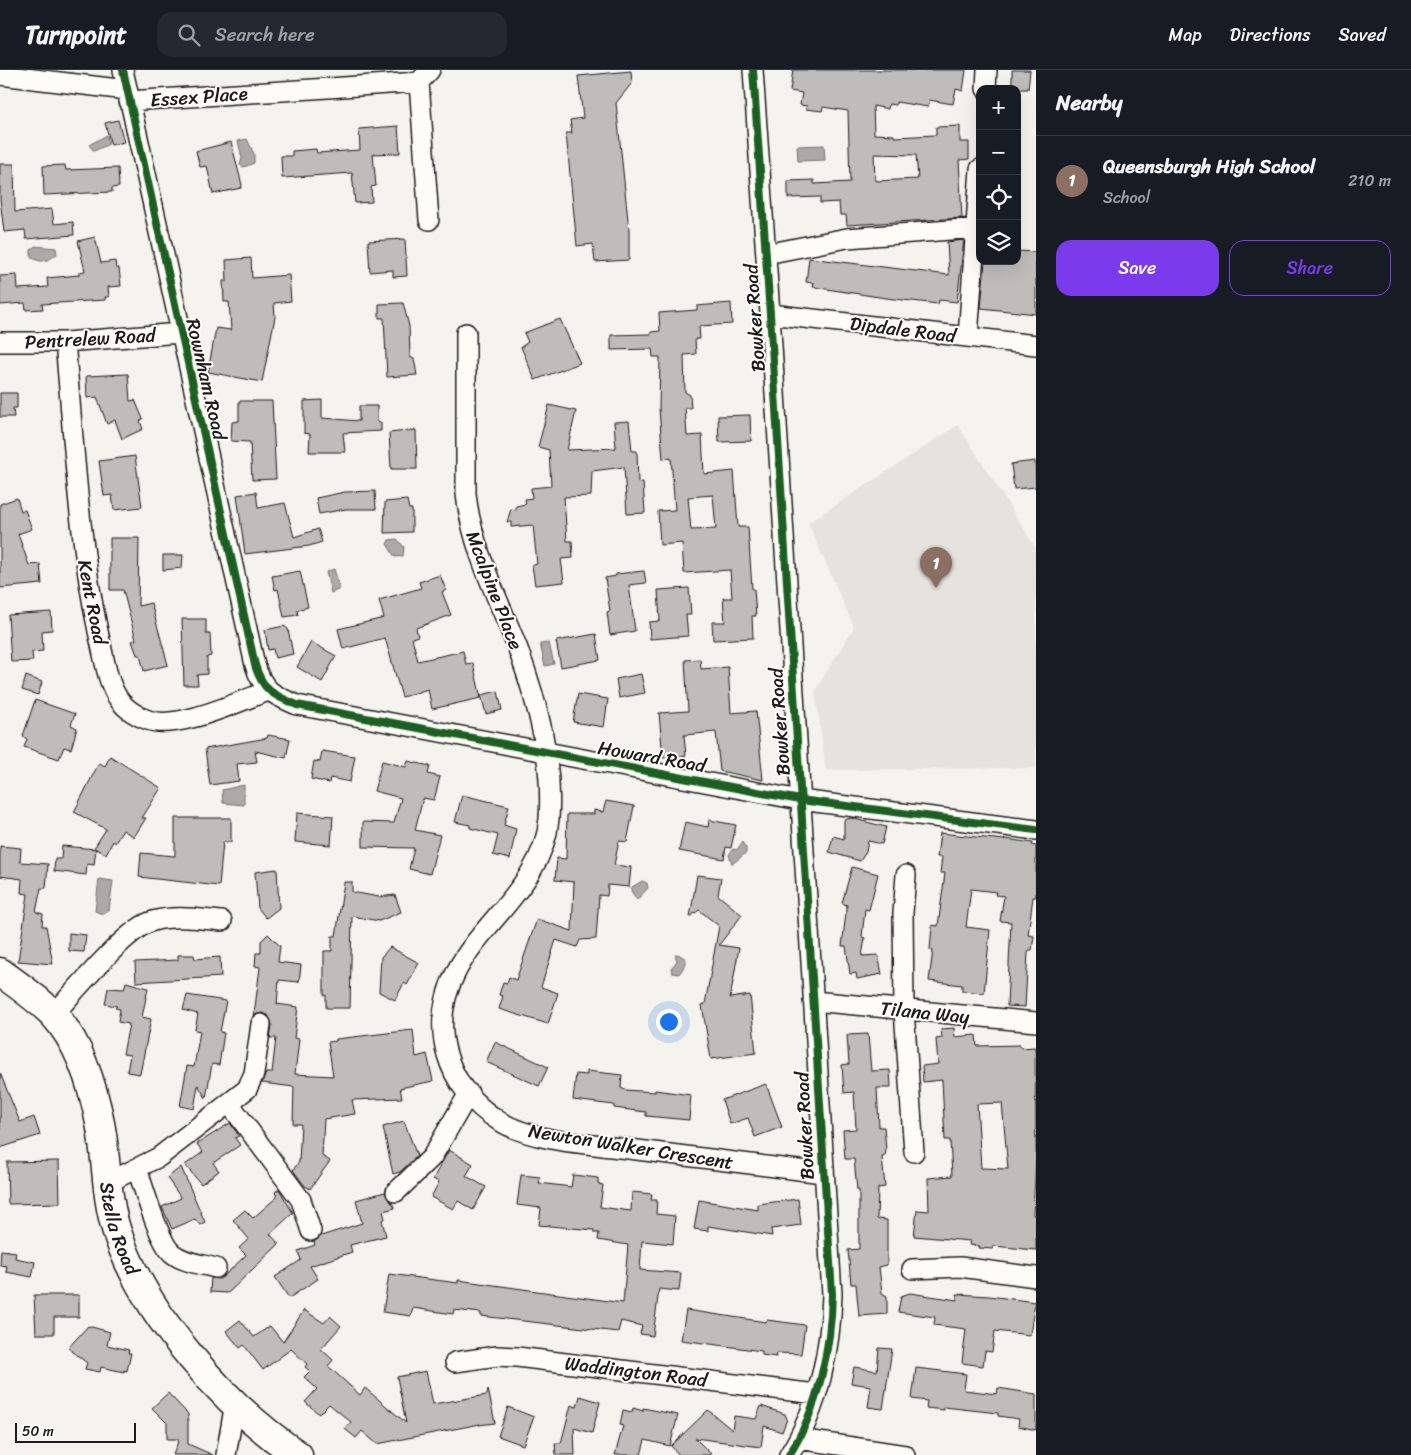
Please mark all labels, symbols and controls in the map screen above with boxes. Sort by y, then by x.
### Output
search box [157,12,507,57]
text: Turnpoint [25,14,127,56]
text: Search here [215,18,315,51]
text: Map [1169,19,1202,51]
text: Directions [1230,19,1311,51]
text: Saved [1339,19,1386,51]
icon: search [175,21,203,49]
street label: Essex Place [149,77,249,116]
text: Nearby [1056,84,1122,122]
map controls [976,85,1021,265]
button: + [976,85,1021,130]
button: − [976,130,1021,175]
text: Queensburgh High School [1103,150,1315,183]
text: 1 [1069,166,1075,195]
text: 210 m [1348,166,1391,195]
button: locate [976,175,1021,220]
text: School [1103,183,1150,212]
button: layers [976,220,1021,265]
button: Save [1056,240,1219,296]
button: Share [1229,240,1391,296]
street label: Bowker Road [734,261,775,373]
street label: Dipdale Road [848,307,960,353]
street label: Rownham Road [176,315,237,444]
street label: Pentrelew Road [24,318,158,358]
street label: Mcalpine Place [457,526,532,655]
pin: 1 [920,547,952,588]
street label: Kent Road [68,557,117,649]
street label: Bowker Road [759,665,800,777]
street label: Howard Road [595,731,710,783]
street label: Tilana Way [879,991,971,1034]
your location [656,1009,682,1035]
street label: Bowker Road [785,1069,824,1181]
street label: Newton Walker Crescent [526,1114,736,1179]
street label: Stella Road [90,1180,149,1282]
street label: Waddington Road [563,1346,711,1397]
text: 50 m [22,1419,54,1444]
scale bar [15,1420,136,1443]

